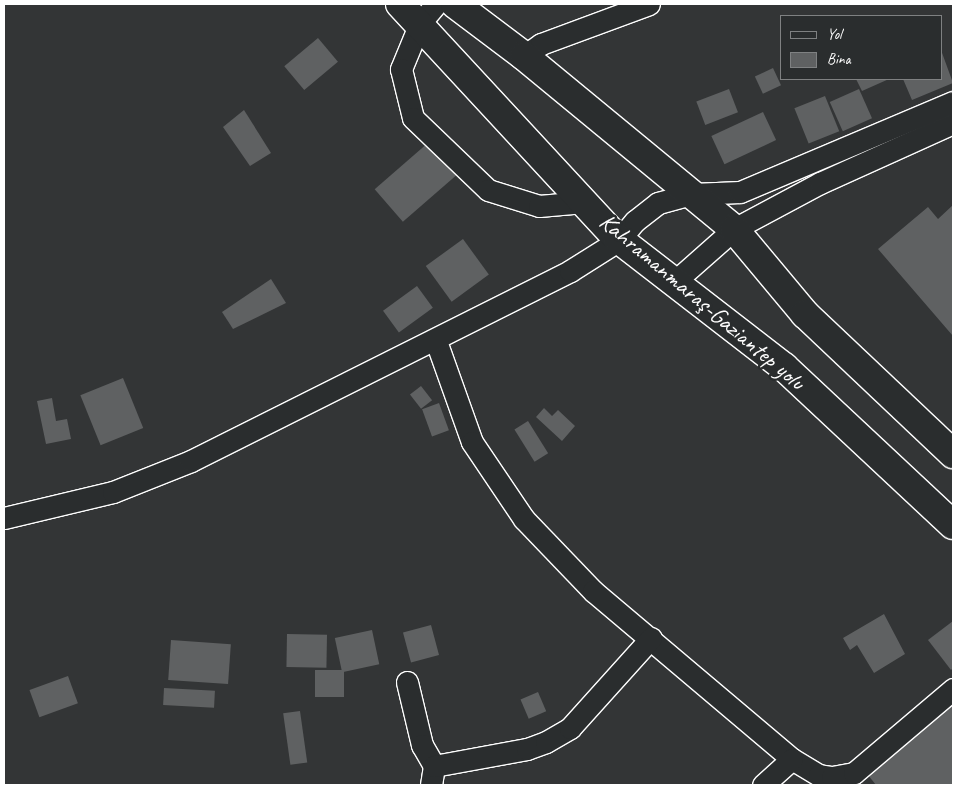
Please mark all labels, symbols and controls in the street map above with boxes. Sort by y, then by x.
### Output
legend [780,15,942,80]
text: Yol [827,25,842,44]
text: Bina [827,50,851,69]
street label: Kahramanmaraş-Gaziantep yolu [593,208,811,396]

